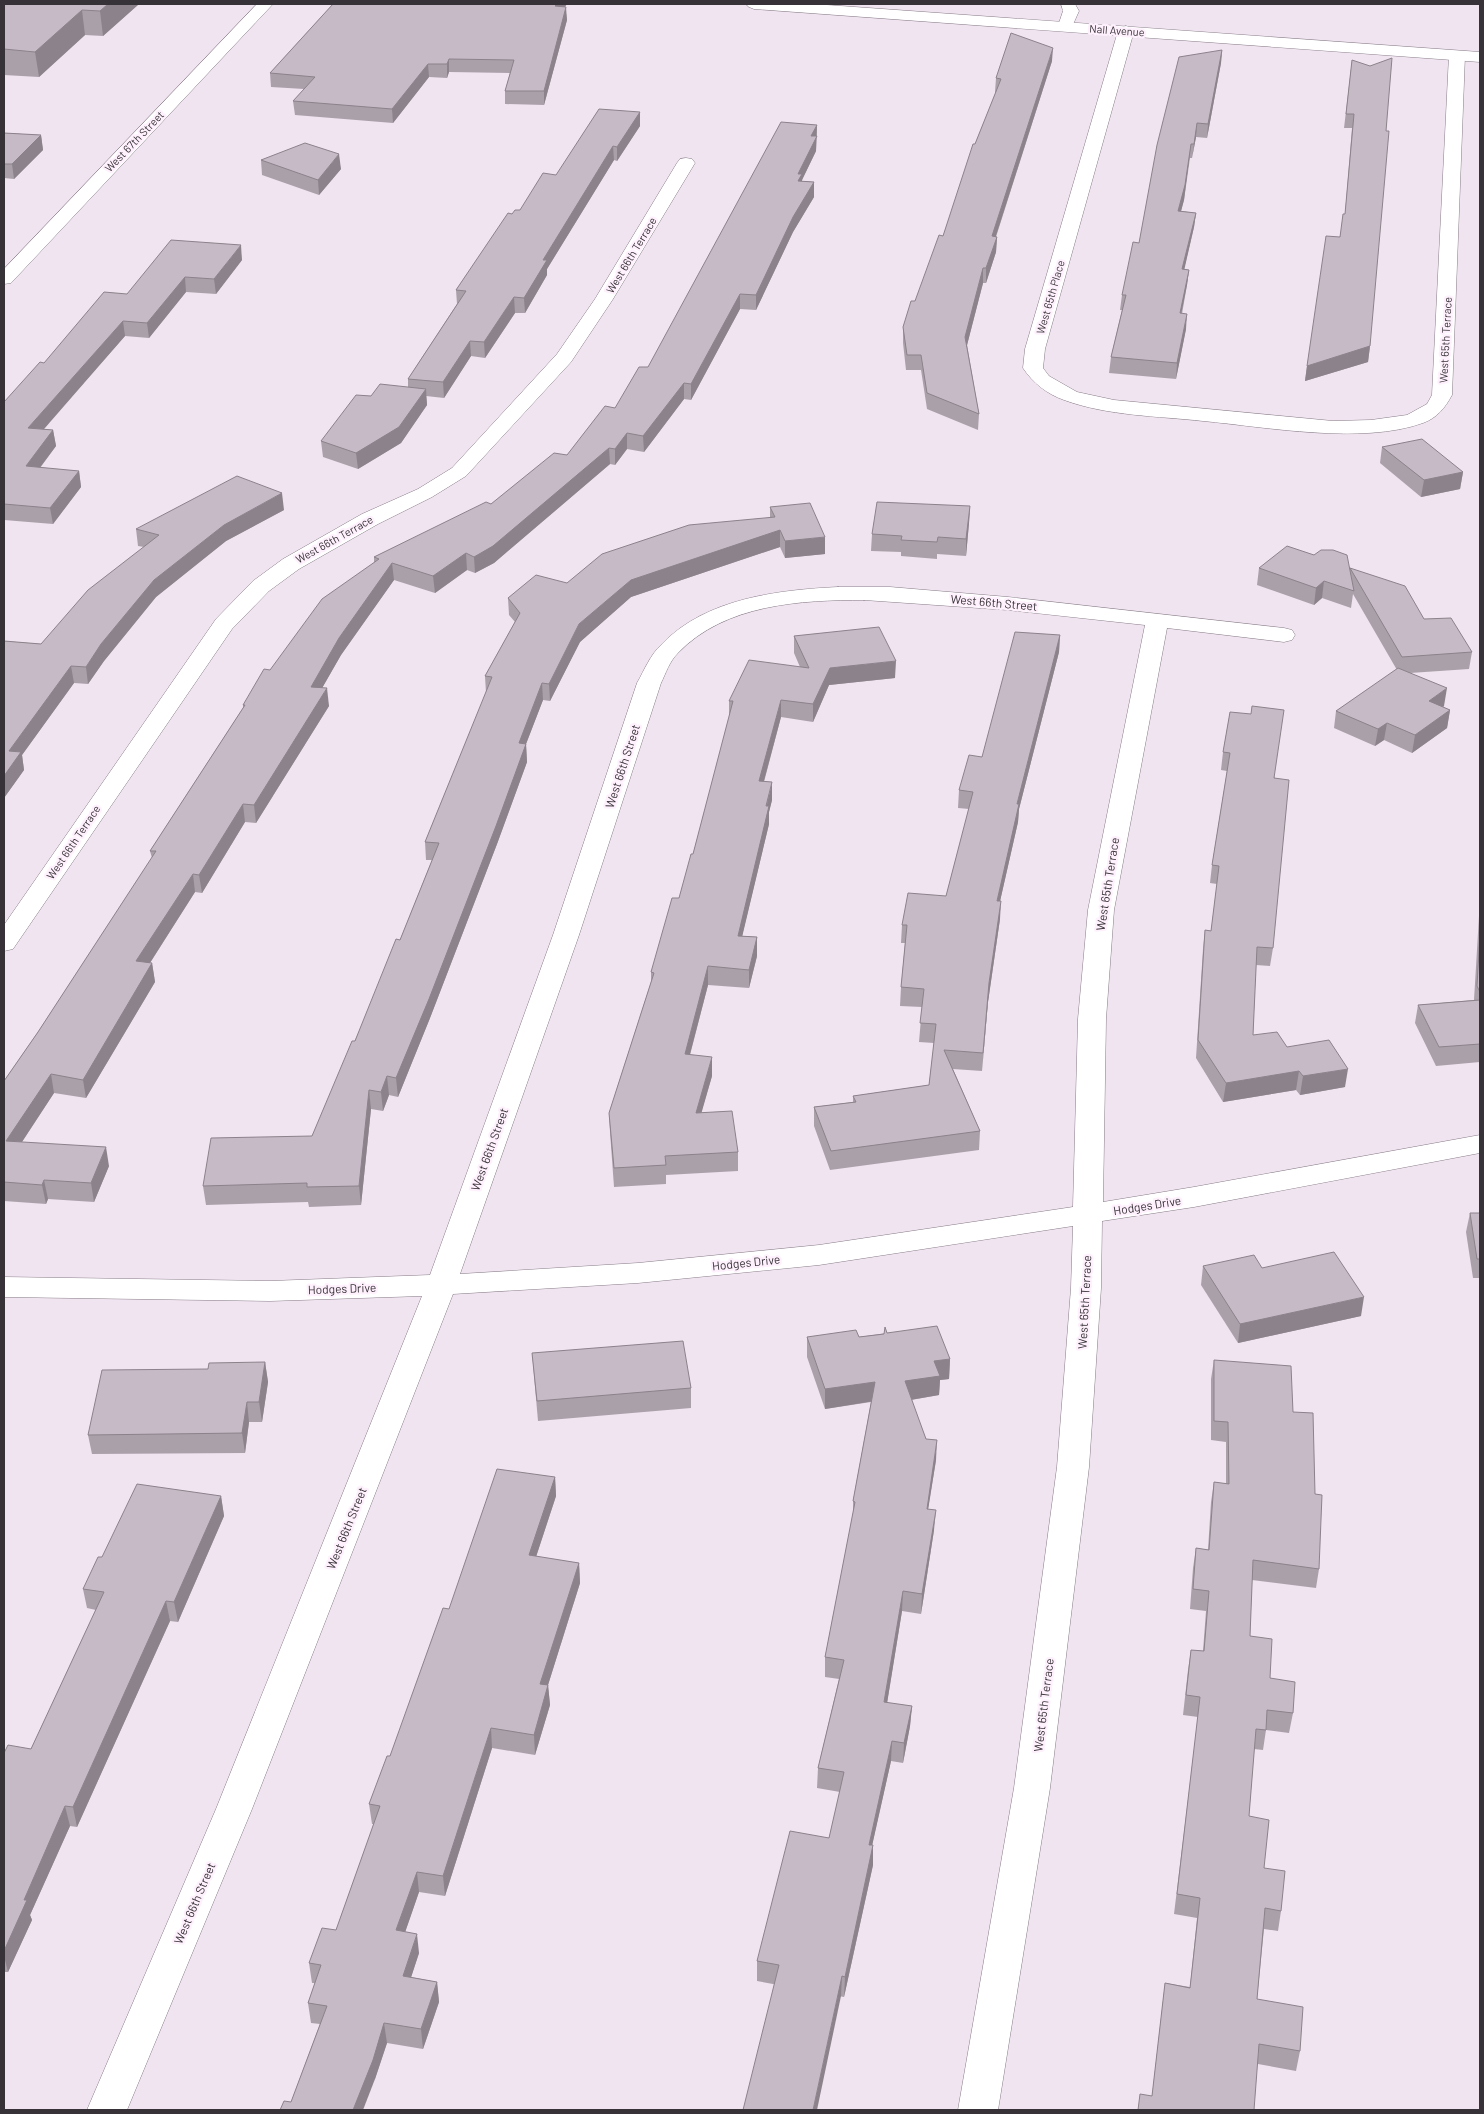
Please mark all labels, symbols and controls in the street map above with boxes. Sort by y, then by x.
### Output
street label: Nall Avenue [1089,22,1145,38]
street label: West 67th Street [102,108,166,174]
street label: West 66th Terrace [603,215,659,295]
street label: West 65th Place [1033,259,1067,335]
street label: West 65th Terrace [1436,296,1454,383]
street label: West 66th Terrace [293,512,375,566]
street label: West 66th Street [950,591,1038,613]
street label: West 66th Street [602,722,642,810]
street label: West 66th Terrace [43,802,103,881]
street label: West 65th Terrace [1093,836,1121,932]
street label: West 66th Street [468,1106,510,1192]
street label: Hodges Drive [1112,1193,1182,1217]
street label: Hodges Drive [711,1251,781,1273]
street label: West 65th Terrace [1075,1255,1093,1349]
street label: Hodges Drive [307,1280,377,1296]
street label: West 66th Street [323,1485,369,1571]
street label: West 65th Terrace [1030,1657,1056,1753]
street label: West 66th Street [171,1860,217,1946]

